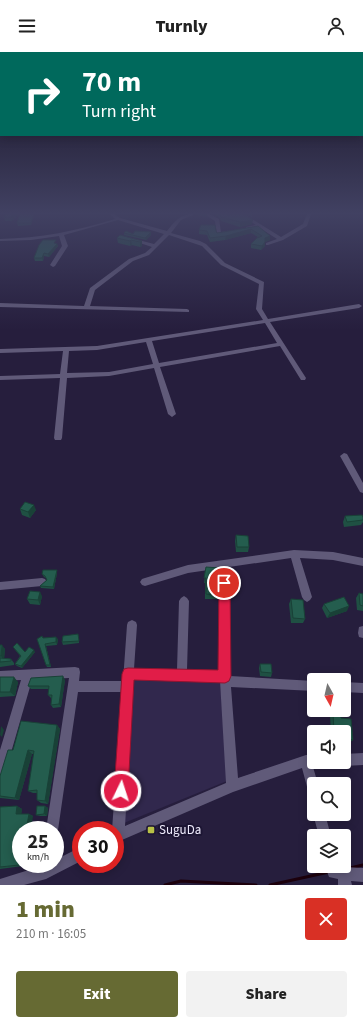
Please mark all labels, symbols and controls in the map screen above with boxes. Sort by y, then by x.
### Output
text: Turnly [155,14,208,39]
icon: menu [16,15,38,37]
icon: person [325,15,347,37]
text: 70 m [82,62,141,102]
icon: right [16,68,68,120]
text: Turn right [82,99,156,124]
pin [207,566,241,600]
icon: arrive [213,572,235,594]
north arrow [307,673,351,717]
map controls [307,673,351,873]
button: sound [307,725,351,769]
position arrow [100,770,142,812]
button: search [307,777,351,821]
speed limit sign: 30 [72,821,124,873]
place label: SuguDa [159,821,201,839]
marker: SuguDa [146,825,156,835]
text: 25 [27,828,49,856]
button: layers [307,829,351,873]
text: km/h [27,850,49,864]
text: 1 min [16,892,75,927]
button: close [305,898,347,940]
text: 210 m · 16:05 [16,925,86,943]
button: Exit [16,971,178,1017]
button: Share [186,971,347,1017]

